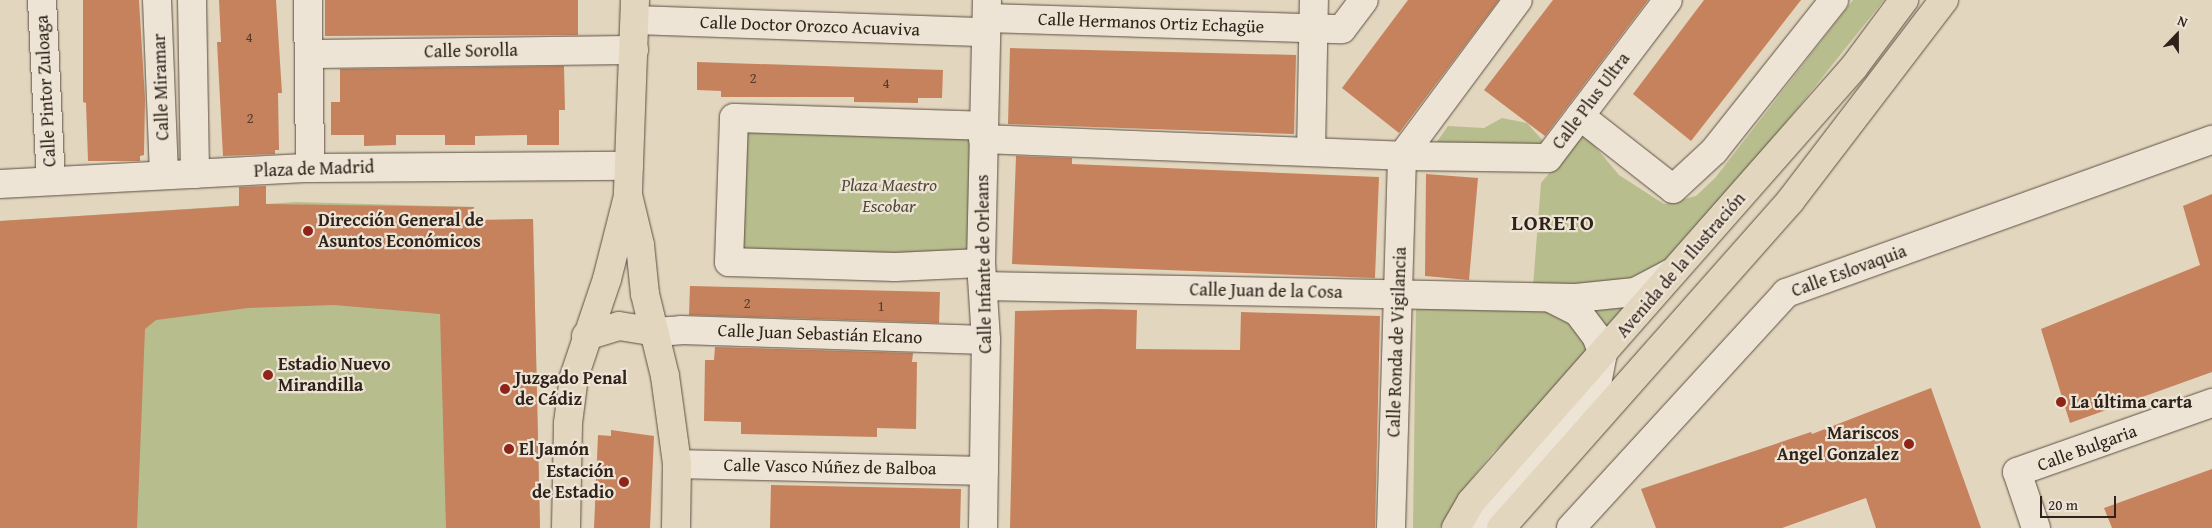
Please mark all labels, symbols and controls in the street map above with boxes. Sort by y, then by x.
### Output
street label: Calle Hermanos Ortiz Echagüe [1037,8,1265,38]
north arrow [2152,10,2202,60]
text: N [2175,10,2191,32]
street label: Calle Doctor Orozco Acuaviva [700,11,920,41]
street label: Calle Pintor Zuloaga [31,15,61,167]
house number: 4 [245,28,253,46]
street label: Calle Miramar [148,33,174,141]
street label: Calle Sorolla [424,39,518,63]
street label: Calle Plus Ultra [1548,48,1634,154]
house number: 2 [749,69,757,87]
house number: 4 [882,74,890,92]
house number: 2 [246,109,254,127]
street label: Plaza de Madrid [253,156,375,182]
street label: Calle Infante de Orleans [972,174,996,354]
park label: Plaza Maestro Escobar [841,175,937,218]
street label: Avenida de la Ilustración [1612,188,1750,342]
place label: Dirección General de Asuntos Económicos [318,210,484,252]
district label: LORETO [1510,210,1596,236]
marker: Dirección General de Asuntos Económicos [302,225,314,237]
street label: Calle Eslovaquia [1789,240,1909,302]
street label: Calle Ronda de Vigilancia [1383,246,1411,438]
street label: Calle Juan de la Cosa [1189,279,1343,303]
house number: 2 [743,294,751,312]
house number: 1 [877,297,885,315]
street label: Calle Juan Sebastián Elcano [717,320,923,348]
place label: Estadio Nuevo Mirandilla [278,354,391,396]
place label: Juzgado Penal de Cádiz [515,368,627,410]
marker: Estadio Nuevo Mirandilla [262,369,274,381]
marker: Juzgado Penal de Cádiz [499,383,511,395]
place label: La última carta [2071,391,2192,413]
marker: La última carta [2055,396,2067,408]
street label: Calle Bulgaria [2034,420,2140,476]
place label: Mariscos Angel Gonzalez [1777,423,1899,466]
place label: El Jamón [519,438,589,460]
marker: Mariscos Angel Gonzalez [1903,438,1915,450]
marker: El Jamón [503,443,515,455]
street label: Calle Vasco Núñez de Balboa [723,454,937,480]
place label: Estación de Estadio [532,461,614,504]
marker: Estación de Estadio [618,476,630,488]
scale bar [2042,486,2118,518]
text: 20 m [2048,494,2078,515]

